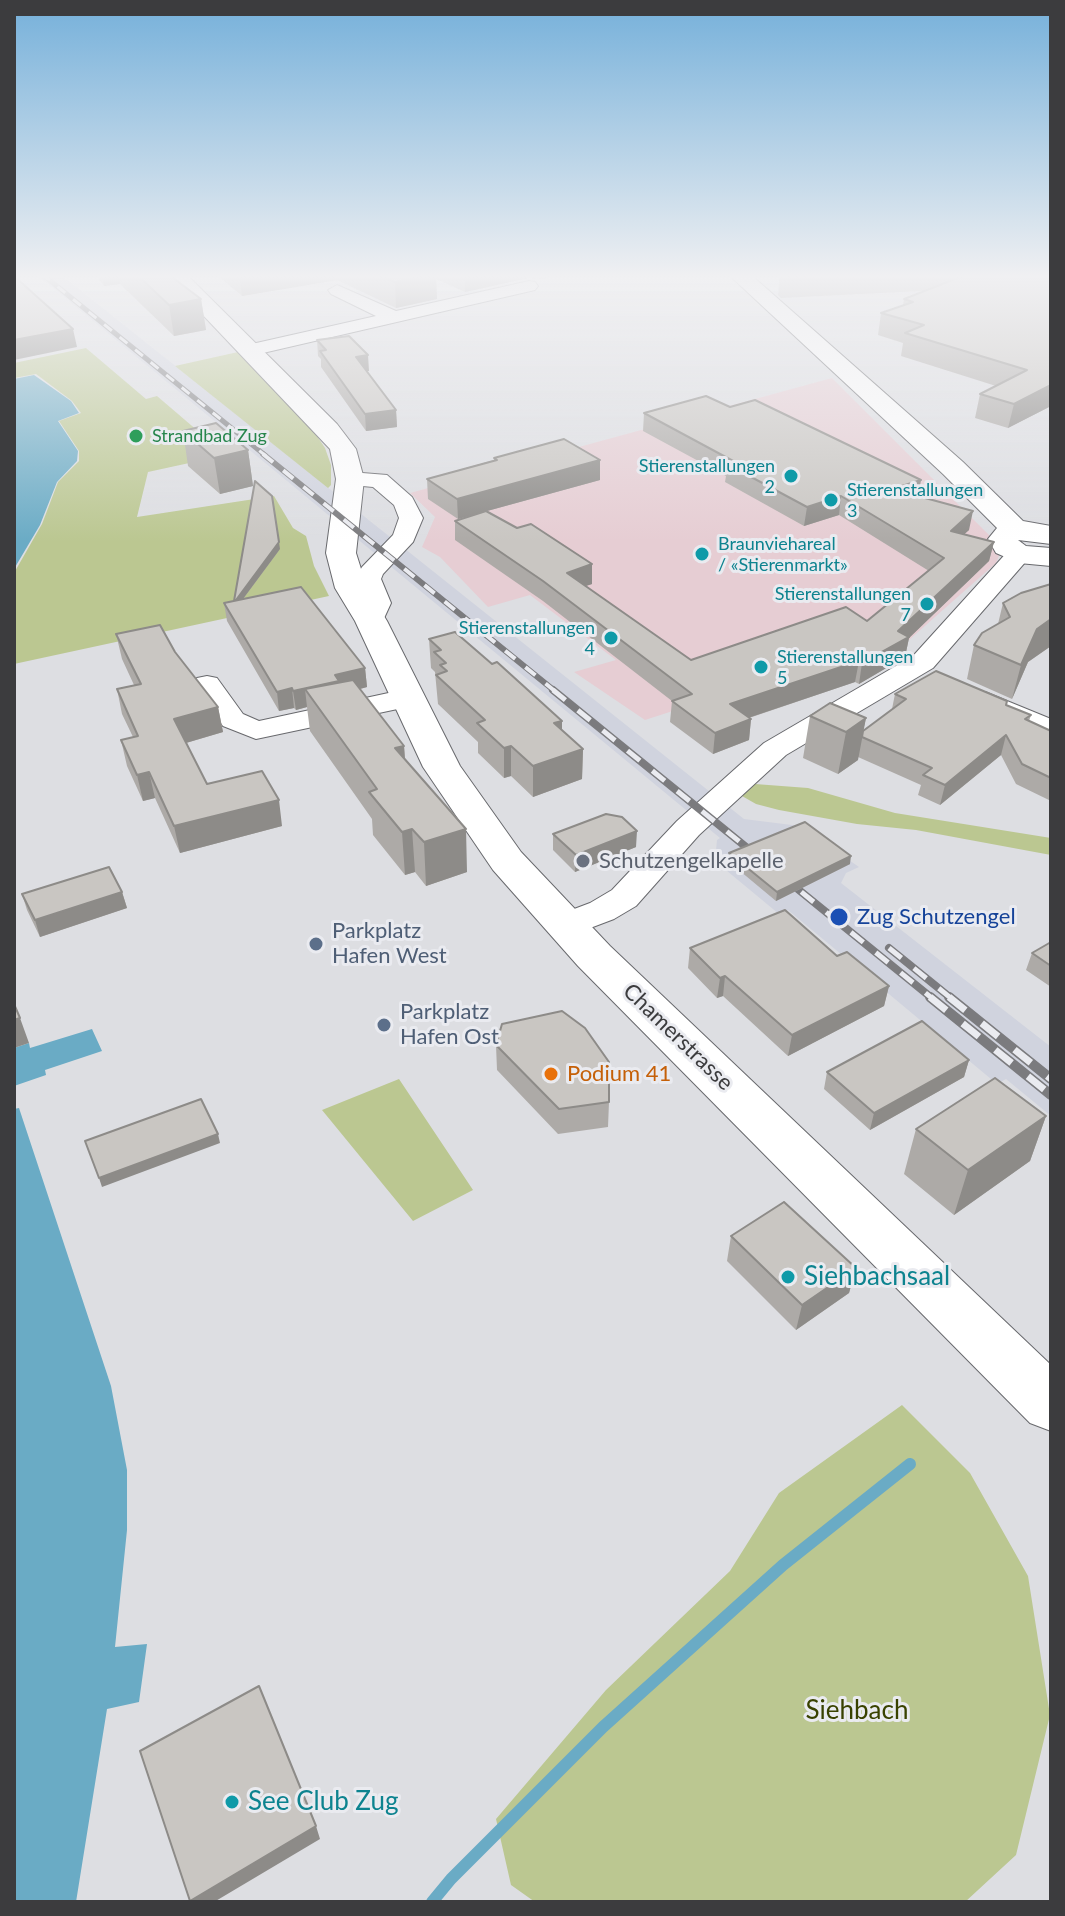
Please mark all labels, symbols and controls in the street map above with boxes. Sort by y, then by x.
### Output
place label: Strandbad Zug [152,425,267,447]
marker: Strandbad Zug [127,427,145,445]
place label: Stierenstallungen 2 [639,455,775,498]
marker: Stierenstallungen 2 [782,467,800,485]
place label: Stierenstallungen 3 [847,479,983,522]
marker: Stierenstallungen 3 [822,491,840,509]
place label: Braunviehareal / «Stierenmarkt» [718,533,848,576]
marker: Braunviehareal / «Stierenmarkt» [693,545,711,563]
place label: Stierenstallungen 7 [775,583,911,626]
marker: Stierenstallungen 7 [918,595,936,613]
place label: Stierenstallungen 4 [459,617,595,660]
marker: Stierenstallungen 4 [602,629,620,647]
place label: Stierenstallungen 5 [777,646,913,688]
marker: Stierenstallungen 5 [752,658,770,676]
place label: Schutzengelkapelle [599,848,784,874]
marker: Schutzengelkapelle [574,852,592,870]
place label: Zug Schutzengel [857,904,1016,930]
marker: Zug Schutzengel [828,906,850,928]
place label: Parkplatz Hafen West [332,918,447,970]
marker: Parkplatz Hafen West [307,935,325,953]
street label: Chamerstrasse [618,978,738,1096]
place label: Parkplatz Hafen Ost [400,999,499,1050]
marker: Parkplatz Hafen Ost [375,1016,393,1034]
place label: Podium 41 [567,1061,671,1087]
marker: Podium 41 [542,1065,560,1083]
place label: Siehbachsaal [804,1261,950,1293]
marker: Siehbachsaal [779,1268,797,1286]
park label: Siehbach [806,1695,908,1727]
place label: See Club Zug [248,1786,398,1818]
marker: See Club Zug [223,1793,241,1811]

